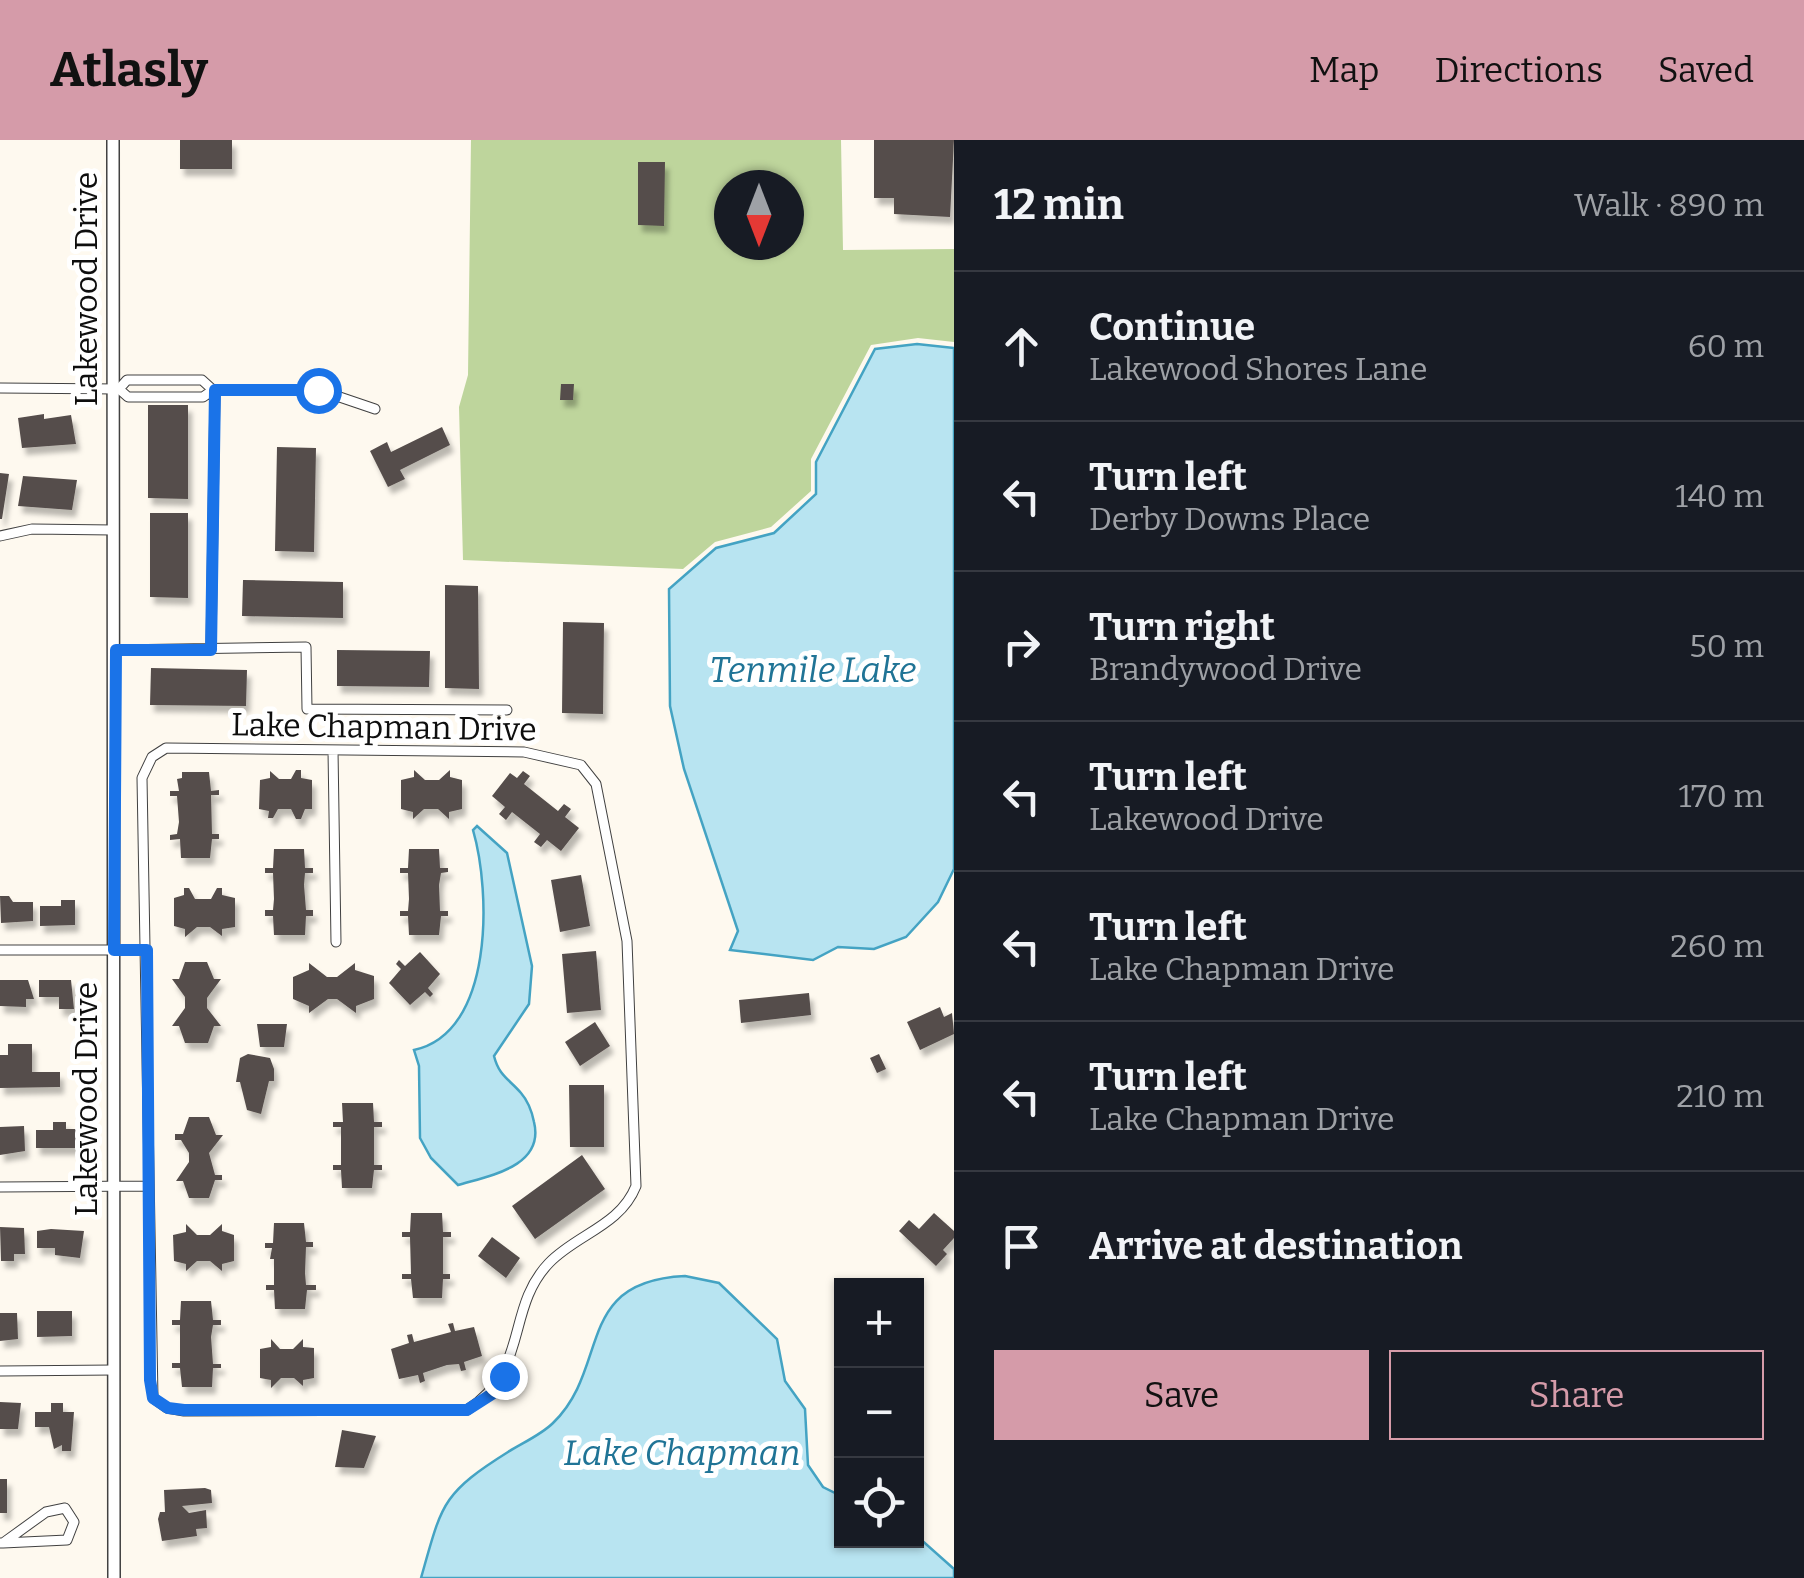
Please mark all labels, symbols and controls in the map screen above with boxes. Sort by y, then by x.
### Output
text: Atlasly [50,41,208,99]
text: Map [1309,49,1379,91]
text: Directions [1434,49,1603,91]
text: Saved [1658,49,1754,91]
north arrow [714,170,804,260]
street label: Lakewood Drive [67,172,105,406]
text: 12 min [994,180,1124,230]
text: Walk · 890 m [1574,186,1764,224]
text: Continue [1089,304,1255,350]
icon: ahead [994,319,1049,374]
text: 60 m [1688,327,1764,365]
text: Lakewood Shores Lane [1089,350,1428,388]
route start [296,368,342,414]
text: Turn left [1089,454,1247,500]
icon: left [994,469,1049,524]
text: 140 m [1675,477,1764,515]
text: Derby Downs Place [1089,500,1370,538]
text: Turn right [1089,604,1275,650]
icon: right [994,619,1049,674]
text: 50 m [1689,627,1764,665]
water label: Tenmile Lake [710,649,916,691]
text: Brandywood Drive [1089,650,1362,688]
street label: Lake Chapman Drive [231,705,537,749]
text: Turn left [1089,754,1247,800]
icon: left [994,769,1049,824]
text: 170 m [1678,777,1764,815]
text: Lakewood Drive [1089,800,1324,838]
text: Turn left [1089,904,1247,950]
icon: left [994,919,1049,974]
text: 260 m [1670,927,1764,965]
text: Lake Chapman Drive [1089,950,1394,988]
street label: Lakewood Drive [67,982,105,1216]
text: Turn left [1089,1054,1247,1100]
icon: left [994,1069,1049,1124]
text: 210 m [1676,1077,1764,1115]
text: Lake Chapman Drive [1089,1100,1394,1138]
icon: arrive [994,1219,1049,1274]
text: Arrive at destination [1089,1223,1462,1269]
map controls [834,1278,924,1548]
button: + [834,1278,924,1368]
button: Save [994,1350,1369,1440]
button: Share [1389,1350,1764,1440]
route end [482,1354,528,1400]
button: − [834,1368,924,1458]
water label: Lake Chapman [564,1432,800,1474]
button: locate [834,1458,924,1548]

